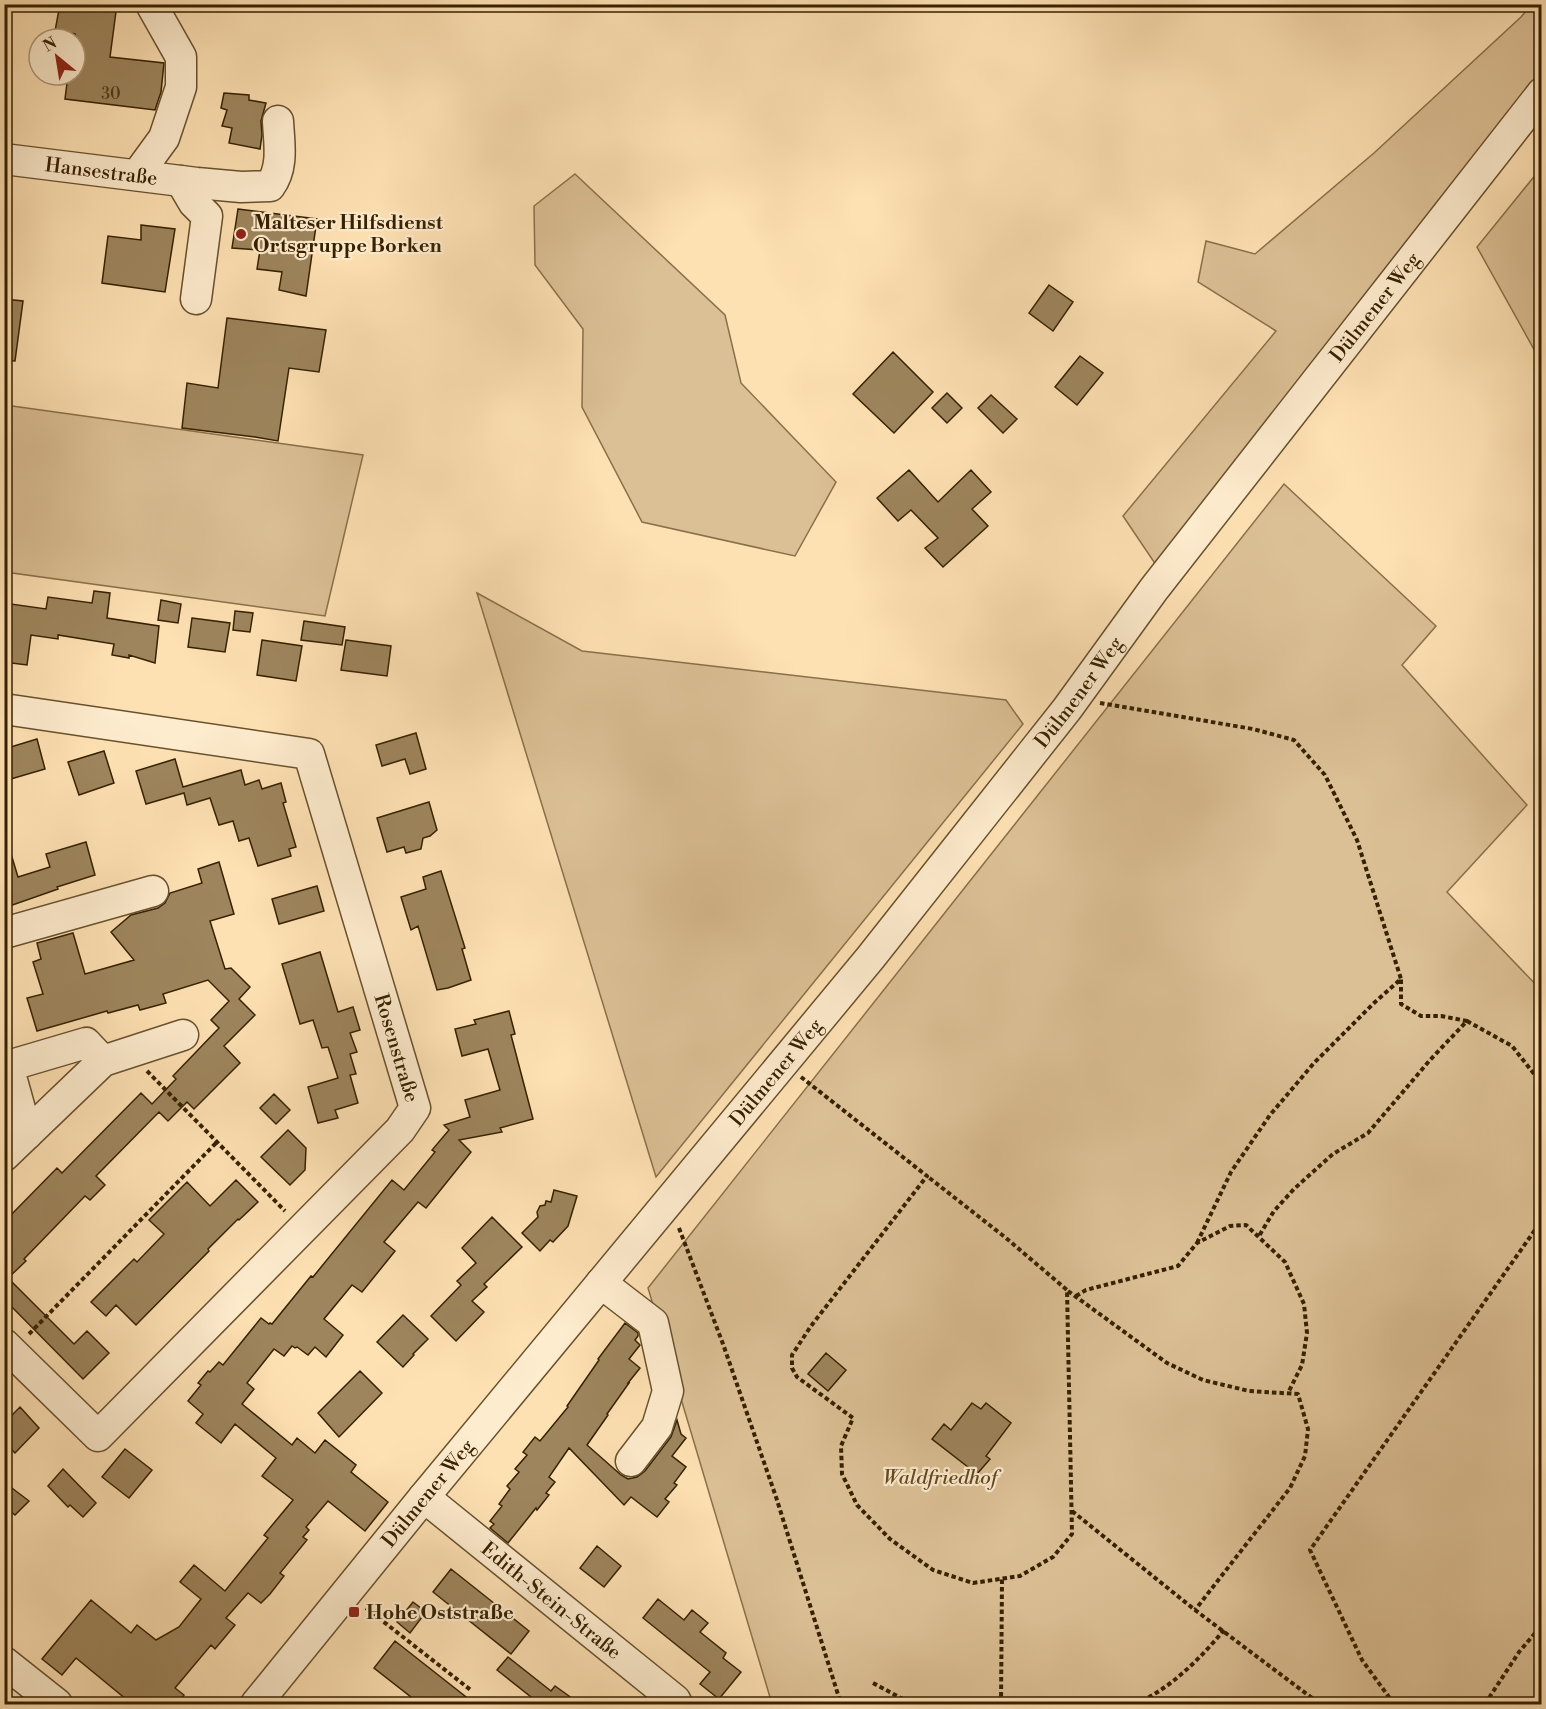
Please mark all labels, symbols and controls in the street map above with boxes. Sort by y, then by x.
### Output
north arrow [27,27,87,87]
text: N [40,33,61,57]
house number: 30 [101,84,121,104]
street label: Hansestraße [43,153,159,192]
place label: Malteser Hilfsdienst Ortsgruppe Borken [253,211,444,259]
marker: Malteser Hilfsdienst Ortsgruppe Borken [234,227,248,241]
street label: Dülmener Weg [1325,247,1427,368]
street label: Dülmener Weg [1030,632,1130,754]
street label: Rosenstraße [368,991,424,1105]
street label: Dülmener Weg [725,1014,829,1132]
street label: Dülmener Weg [377,1434,481,1553]
park label: Waldfriedhof [883,1466,1002,1491]
street label: Edith-Stein-Straße [475,1537,626,1665]
place label: Hohe Oststraße [366,1601,514,1626]
marker: Hohe Oststraße [347,1605,361,1619]

